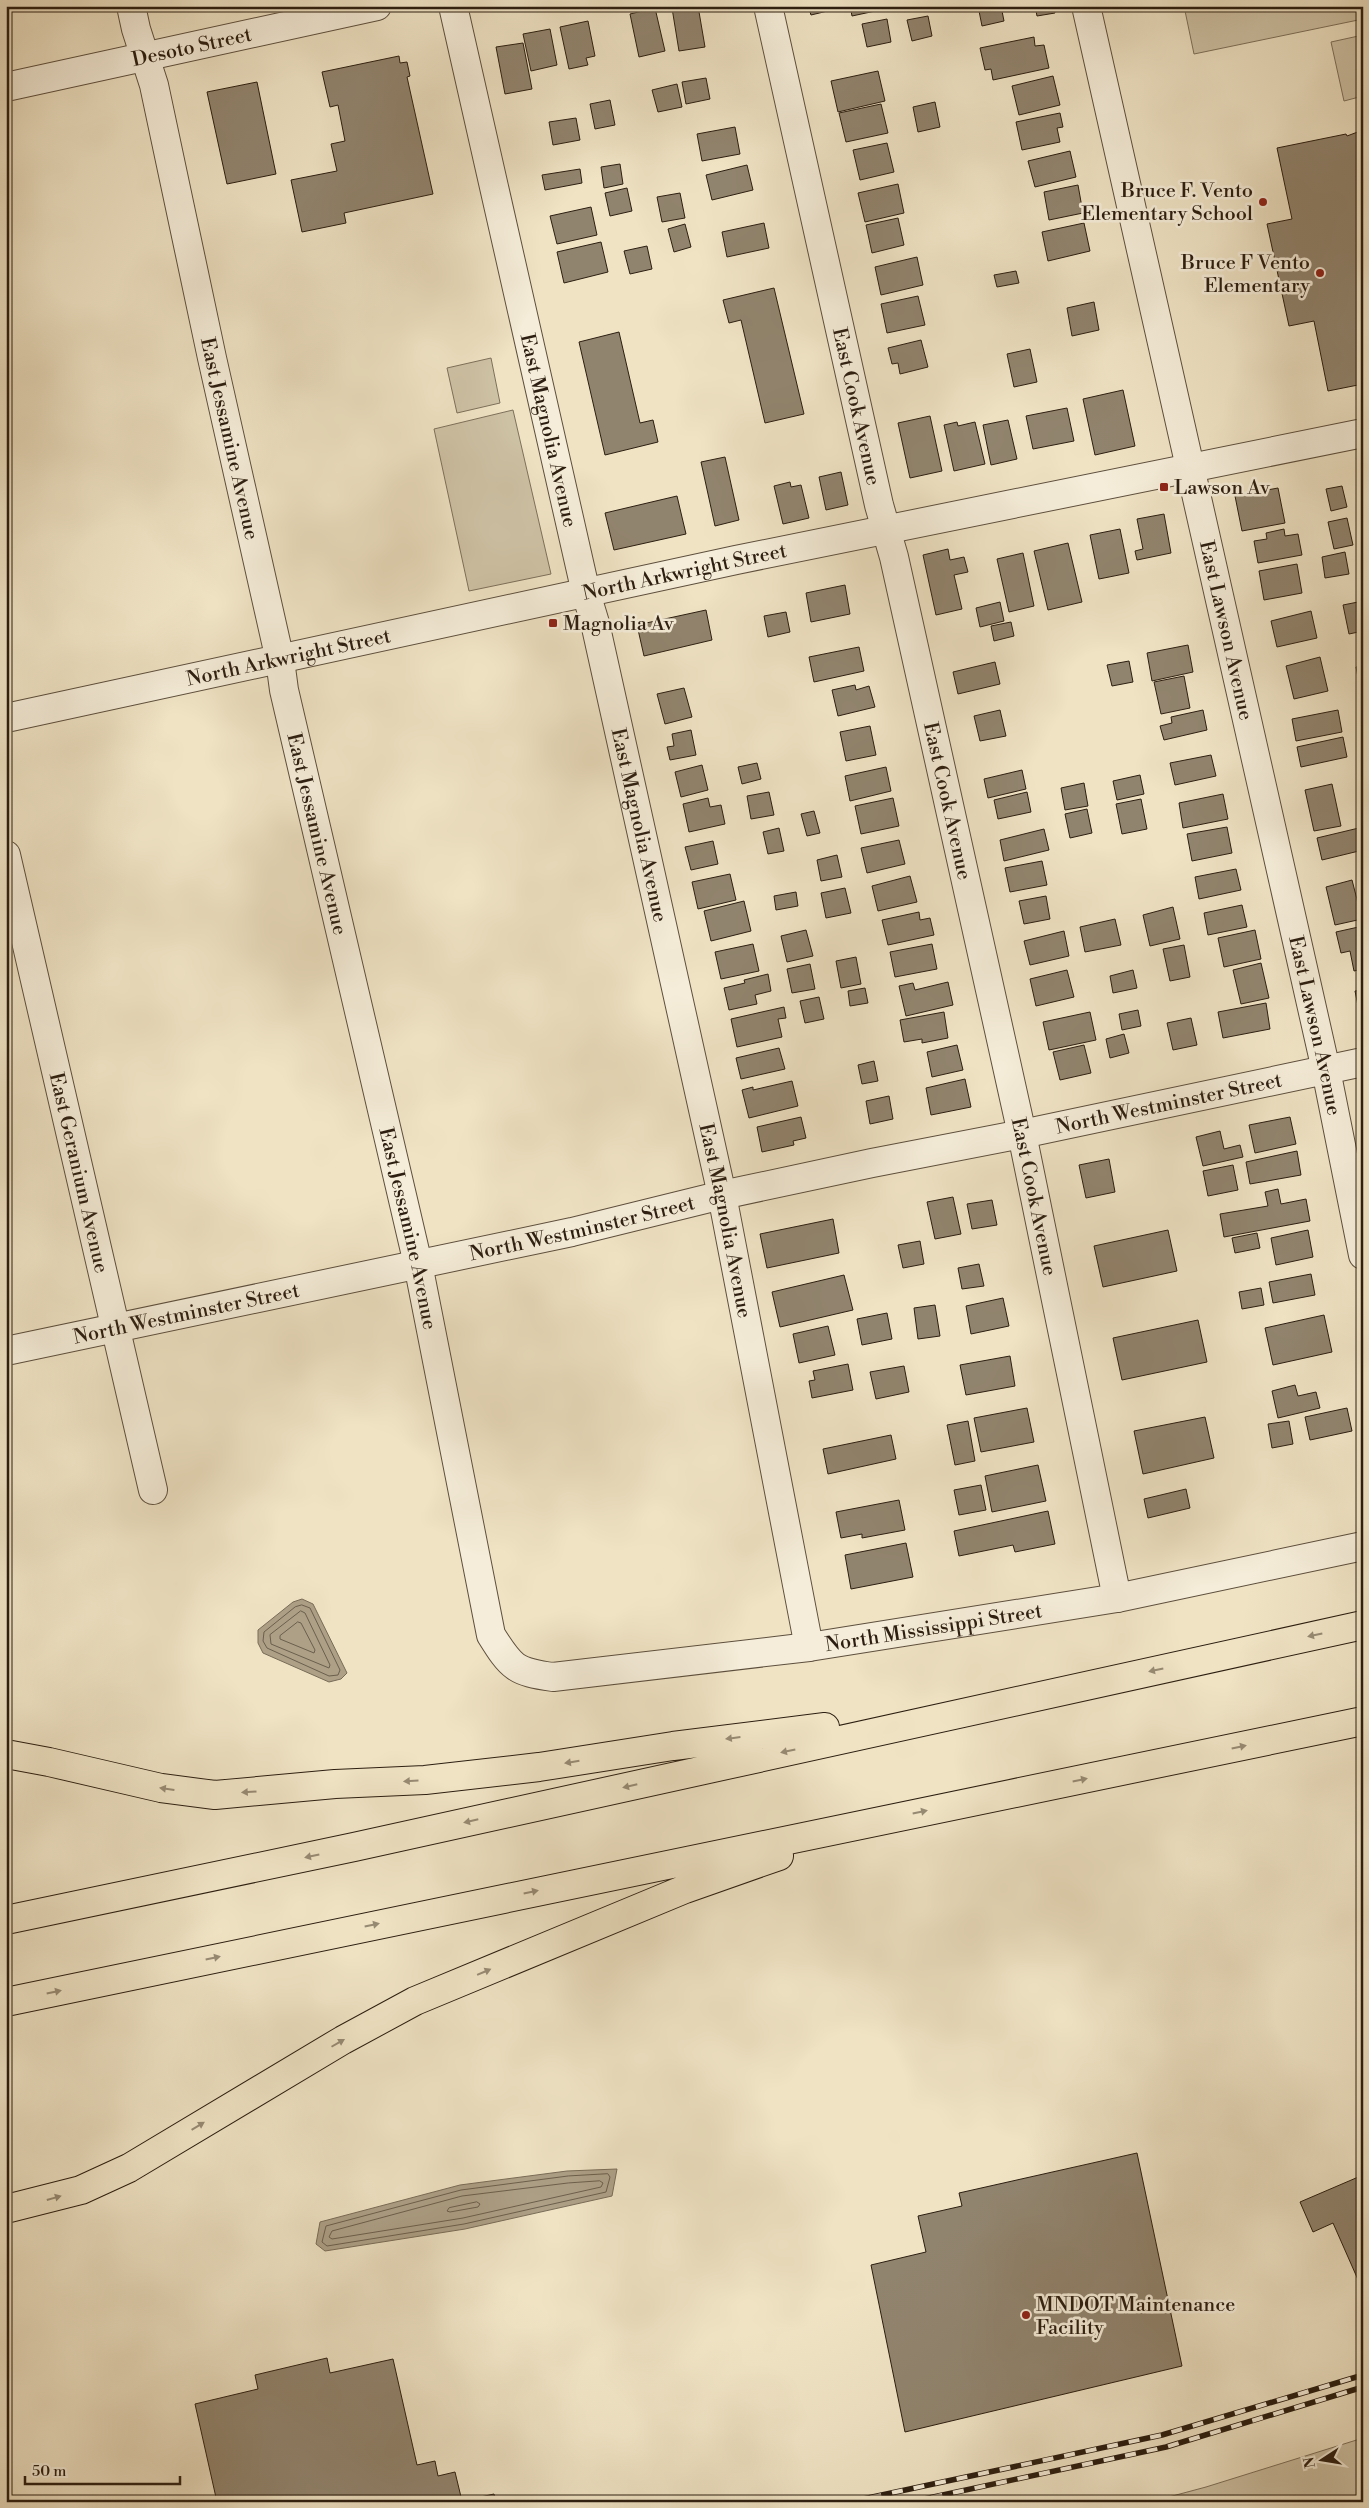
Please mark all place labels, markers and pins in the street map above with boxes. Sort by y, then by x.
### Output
place label: Bruce F. Vento Elementary School [1081,179,1253,227]
marker: Bruce F. Vento Elementary School [1257,196,1269,208]
place label: Bruce F Vento Elementary [1180,251,1310,299]
marker: Bruce F Vento Elementary [1314,267,1326,279]
place label: Lawson Av [1174,476,1271,501]
marker: Lawson Av [1158,481,1170,493]
place label: Magnolia Av [563,612,675,637]
marker: Magnolia Av [547,617,559,629]
place label: MNDOT Maintenance Facility [1036,2293,1235,2341]
marker: MNDOT Maintenance Facility [1020,2309,1032,2321]

